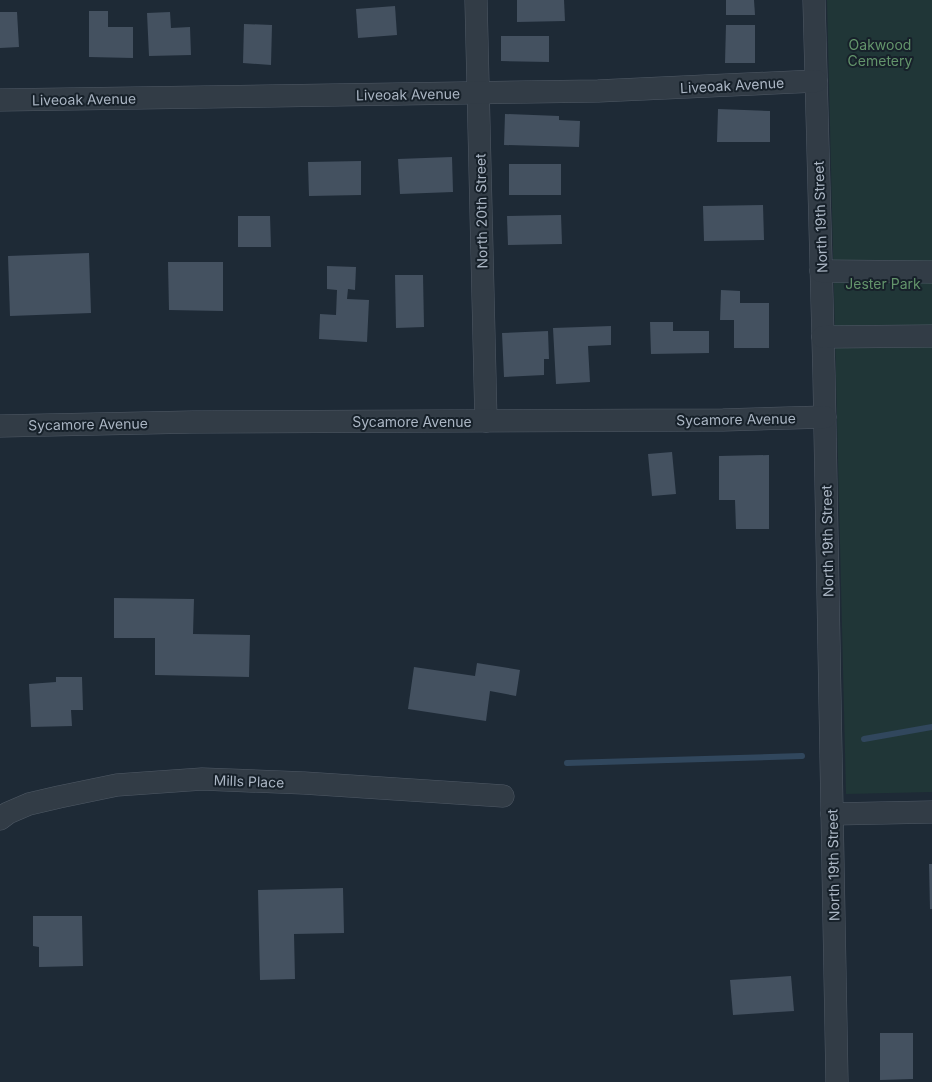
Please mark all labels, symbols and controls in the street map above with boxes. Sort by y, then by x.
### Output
park label: Oakwood Cemetery [848,36,913,69]
street label: Liveoak Avenue [679,74,785,96]
street label: Liveoak Avenue [356,85,460,103]
street label: Liveoak Avenue [32,90,136,108]
street label: North 20th Street [471,153,491,269]
street label: North 19th Street [810,160,830,273]
park label: Jester Park [845,275,921,292]
street label: Sycamore Avenue [676,409,796,429]
street label: Sycamore Avenue [352,413,472,430]
street label: Sycamore Avenue [28,414,148,434]
street label: North 19th Street [818,484,836,597]
street label: Mills Place [213,771,285,791]
street label: North 19th Street [824,808,842,921]

